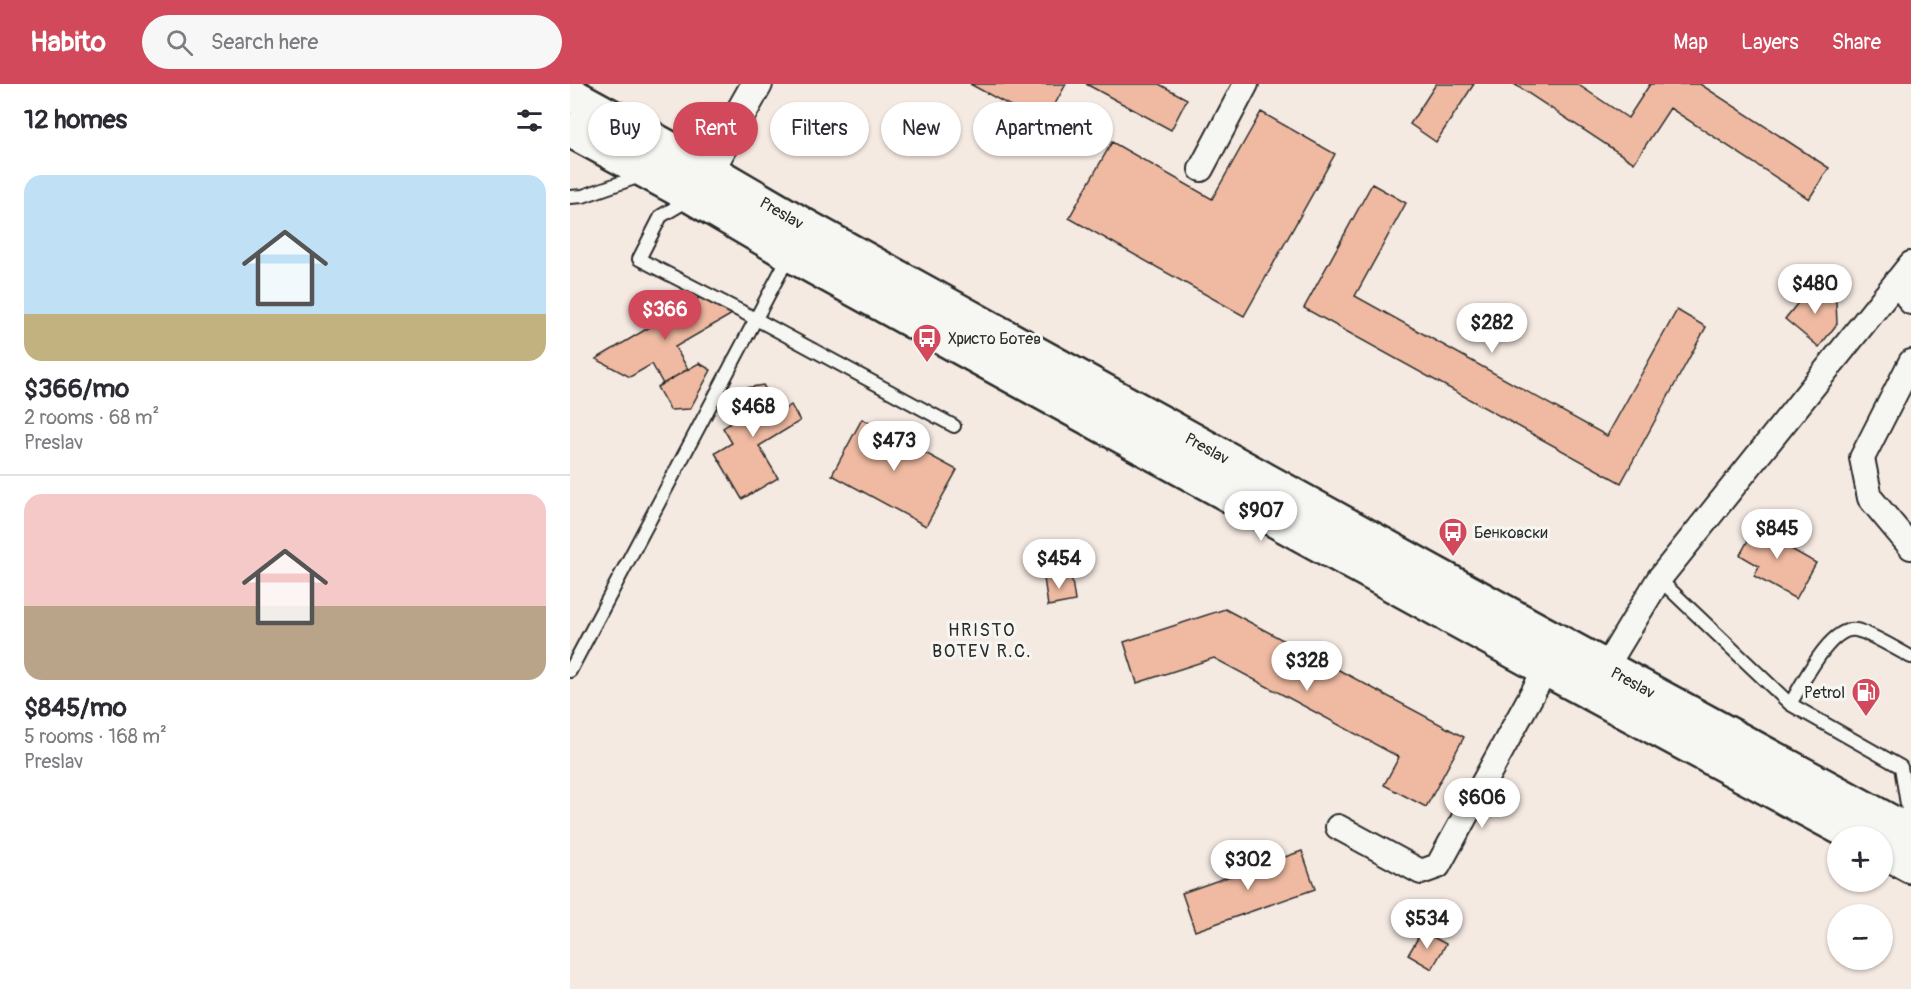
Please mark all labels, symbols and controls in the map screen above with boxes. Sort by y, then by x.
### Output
search box [142,15,562,69]
text: Habito [30,25,106,60]
icon: search [163,26,196,59]
text: Search here [211,28,318,56]
text: Map [1673,29,1708,56]
text: Layers [1741,29,1799,56]
text: Share [1832,29,1881,56]
chip: Buy [588,102,661,156]
chip: Rent [673,102,758,156]
chip: Filters [770,102,869,156]
chip: New [881,102,961,156]
chip: Apartment [973,102,1113,156]
text: 12 homes [24,104,127,136]
icon: filters [513,104,546,137]
street label: Preslav [756,193,807,234]
icon: home [231,214,339,322]
pin: $480 [1779,264,1851,315]
text: $480 [1792,271,1838,296]
pin: $366 [629,290,701,341]
text: $366 [642,297,688,322]
pin: $282 [1456,303,1528,354]
text: $282 [1470,310,1514,335]
bus stop icon: Христо Ботев [911,322,943,364]
place label: Христо Ботев [948,329,1041,349]
text: $366/mo [24,373,129,405]
pin: $468 [717,387,789,438]
text: $468 [731,394,775,419]
text: 2 rooms · 68 m² [24,405,159,430]
pin: $473 [858,421,930,472]
text: $473 [872,428,916,453]
street label: Preslav [1181,429,1232,469]
text: Preslav [24,430,83,455]
pin: $907 [1225,491,1297,542]
text: $907 [1238,498,1284,523]
pin: $845 [1741,509,1813,560]
bus stop icon: Бенковски [1437,516,1469,558]
text: $845 [1755,516,1799,541]
place label: Бенковски [1474,523,1548,543]
icon: home [231,533,339,641]
pin: $454 [1023,539,1095,590]
text: $454 [1037,546,1081,571]
district label: HRISTO BOTEV R.C. [932,619,1032,663]
pin: $328 [1271,641,1343,692]
text: $328 [1285,648,1329,673]
street label: Preslav [1607,663,1658,703]
fuel station icon: Petrol [1850,676,1882,718]
place label: Petrol [1804,683,1845,703]
text: $845/mo [24,692,127,724]
text: 5 rooms · 168 m² [24,724,167,749]
text: Preslav [24,749,83,774]
pin: $606 [1446,778,1518,829]
text: $606 [1458,785,1506,810]
map controls [1827,826,1893,970]
button: + [1827,826,1893,892]
pin: $302 [1212,840,1284,891]
text: $302 [1225,847,1271,872]
pin: $534 [1391,899,1463,950]
button: − [1827,904,1893,970]
text: $534 [1405,906,1449,931]

